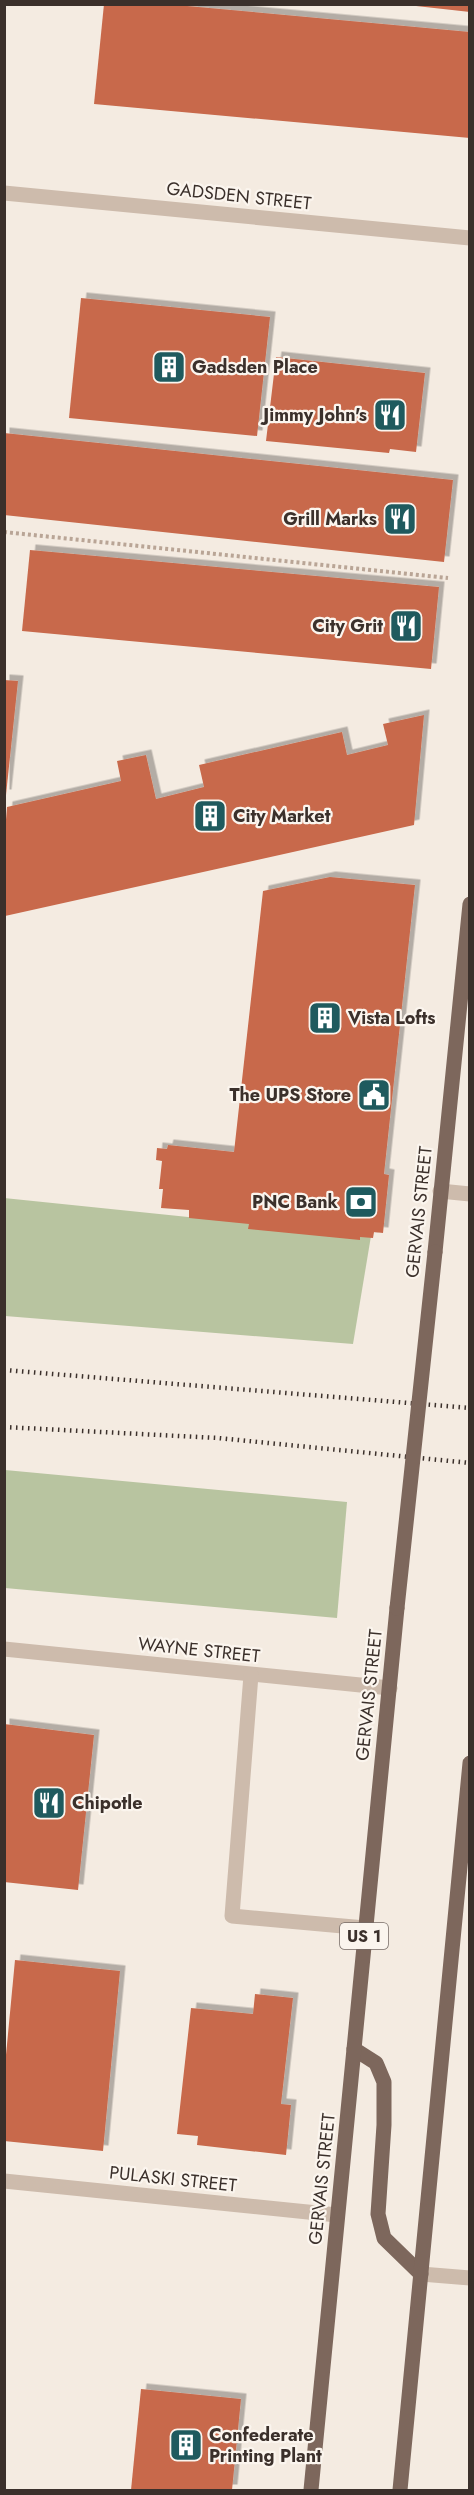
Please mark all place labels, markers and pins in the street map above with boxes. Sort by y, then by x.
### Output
building icon: Gadsden Place [151,349,187,385]
place label: Gadsden Place [192,354,318,380]
restaurant icon: Jimmy John's [372,397,408,433]
place label: Jimmy John's [260,402,367,428]
restaurant icon: Grill Marks [382,501,418,537]
place label: Grill Marks [283,506,377,532]
restaurant icon: City Grit [388,608,424,644]
place label: City Grit [312,613,383,639]
building icon: City Market [192,798,228,834]
place label: City Market [233,803,331,829]
building icon: Vista Lofts [307,1000,343,1036]
place label: Vista Lofts [347,1005,435,1031]
public building icon: The UPS Store [356,1077,392,1113]
place label: The UPS Store [229,1082,351,1108]
bank icon: PNC Bank [343,1184,379,1220]
place label: PNC Bank [252,1189,339,1215]
restaurant icon: Chipotle [31,1785,67,1821]
place label: Chipotle [72,1790,142,1816]
place label: Confederate Printing Plant [209,2422,322,2469]
building icon: Confederate Printing Plant [168,2427,204,2463]

